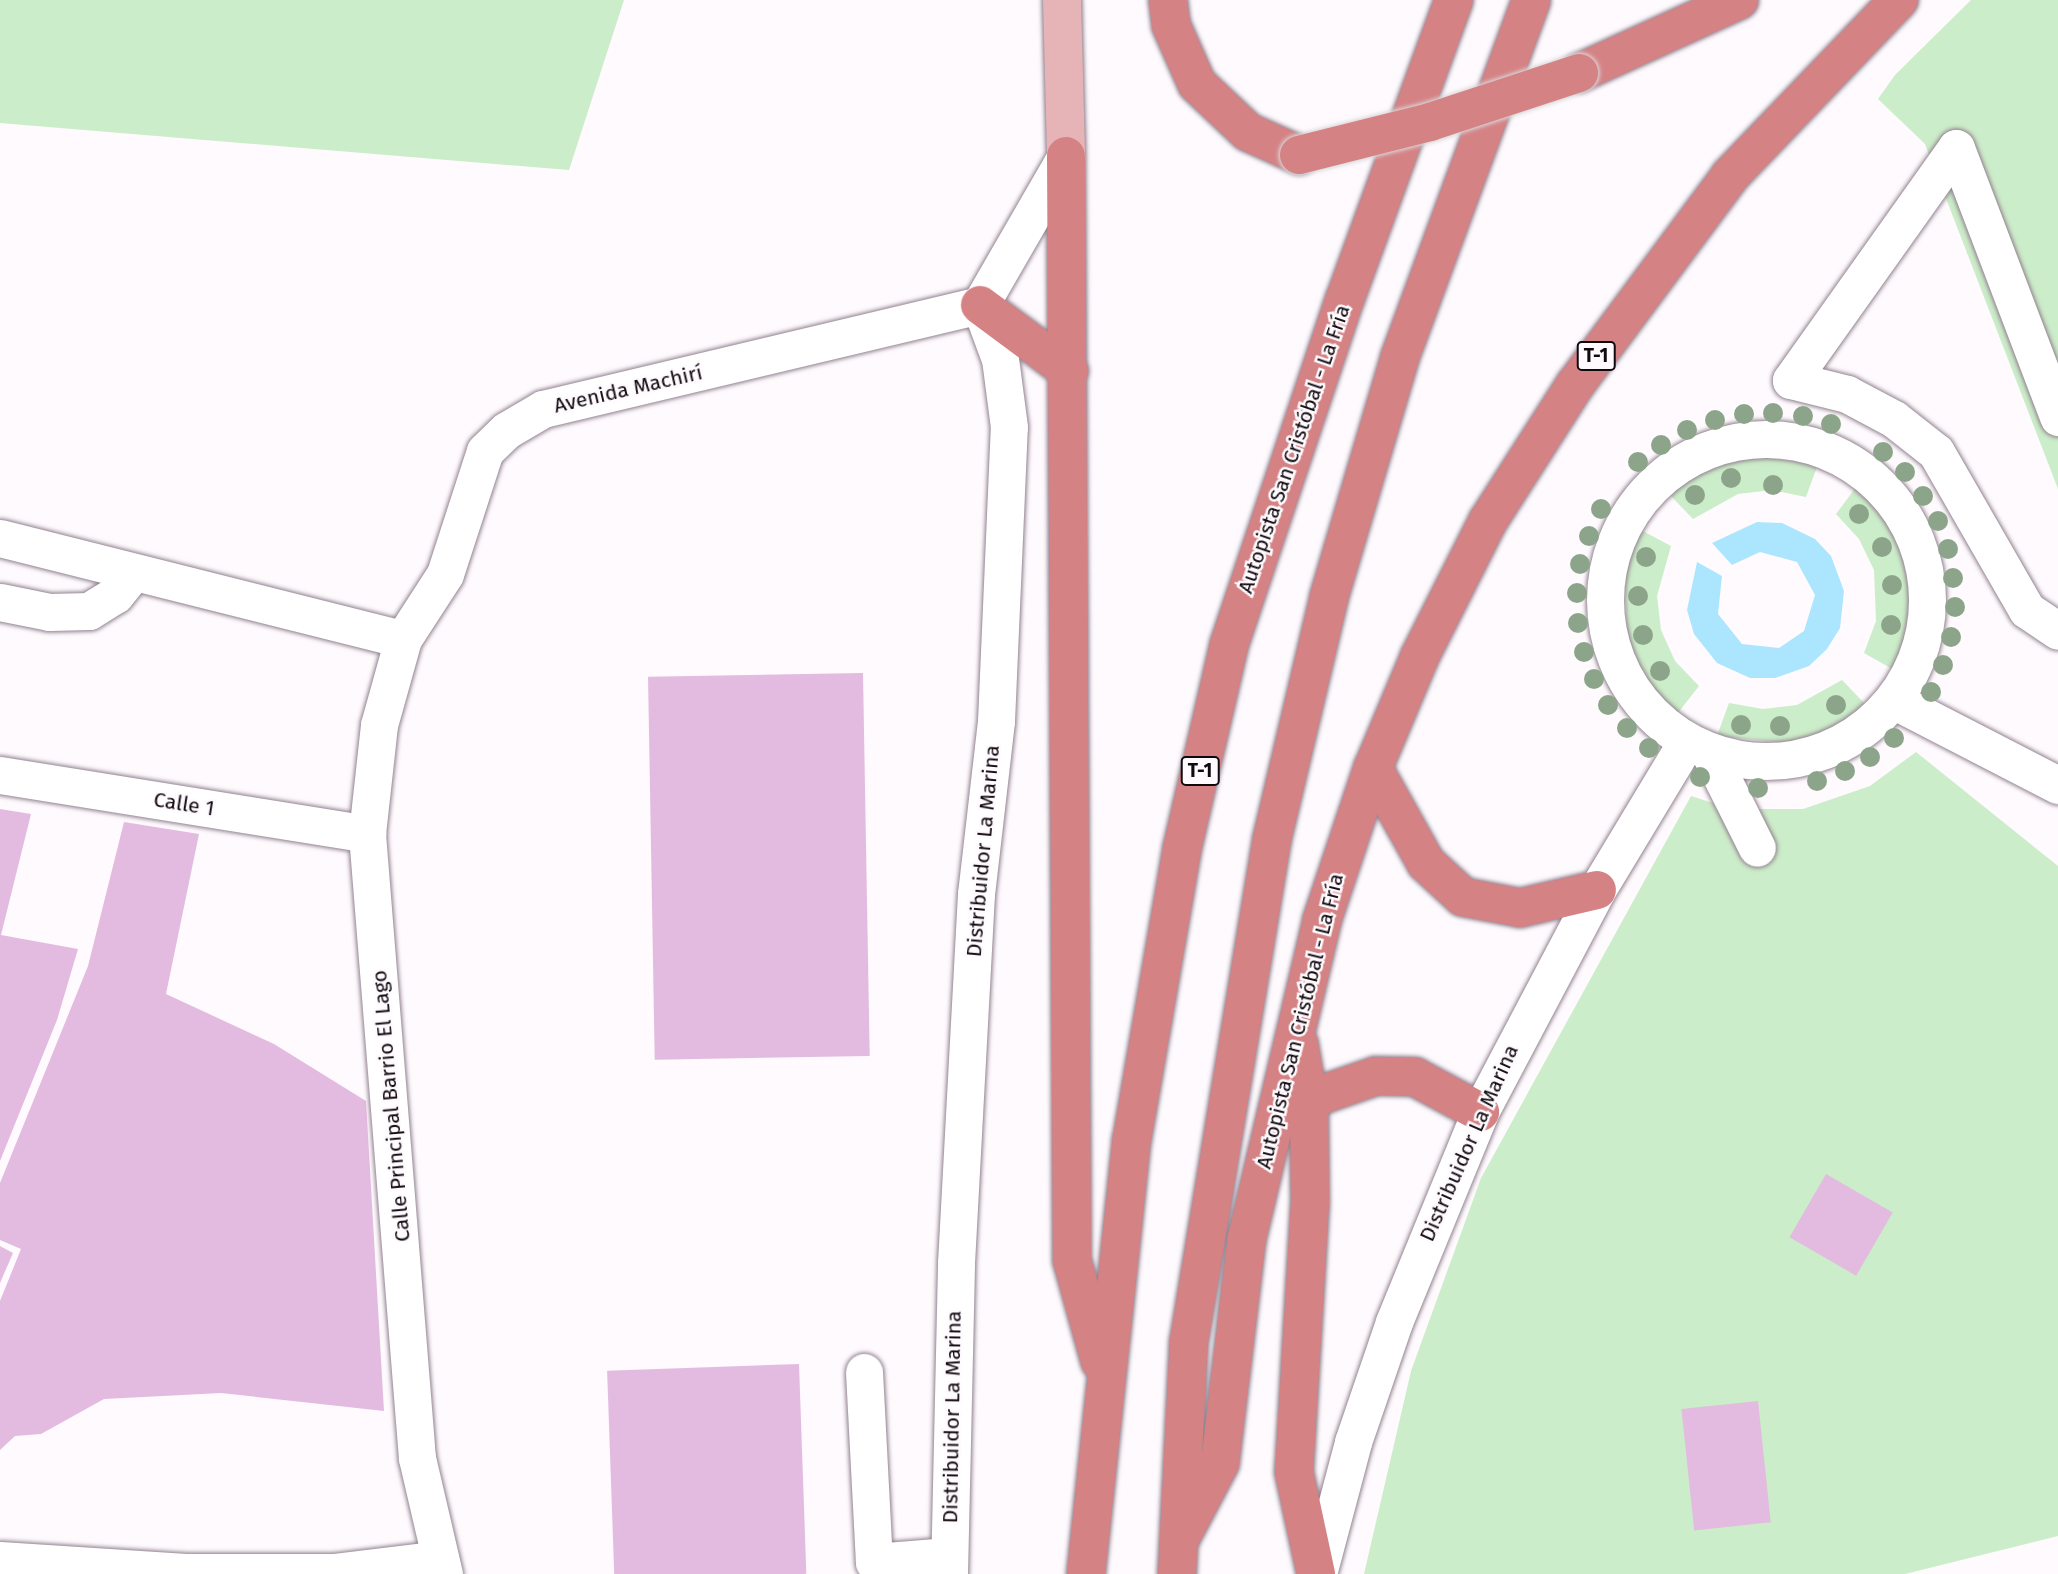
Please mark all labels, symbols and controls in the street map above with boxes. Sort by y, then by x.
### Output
street label: Autopista San Cristóbal - La Fría [1233,301,1355,597]
road number: T-1 [1575,340,1617,372]
street label: Avenida Machirí [551,360,705,418]
street label: Distribuidor La Marina [961,744,1005,958]
road number: T-1 [1179,756,1221,786]
street label: Calle 1 [152,787,216,821]
street label: Autopista San Cristóbal - La Fría [1251,871,1349,1171]
street label: Calle Principal Barrio El Lago [367,969,415,1243]
street label: Distribuidor La Marina [1414,1041,1524,1245]
street label: Distribuidor La Marina [938,1310,966,1524]

